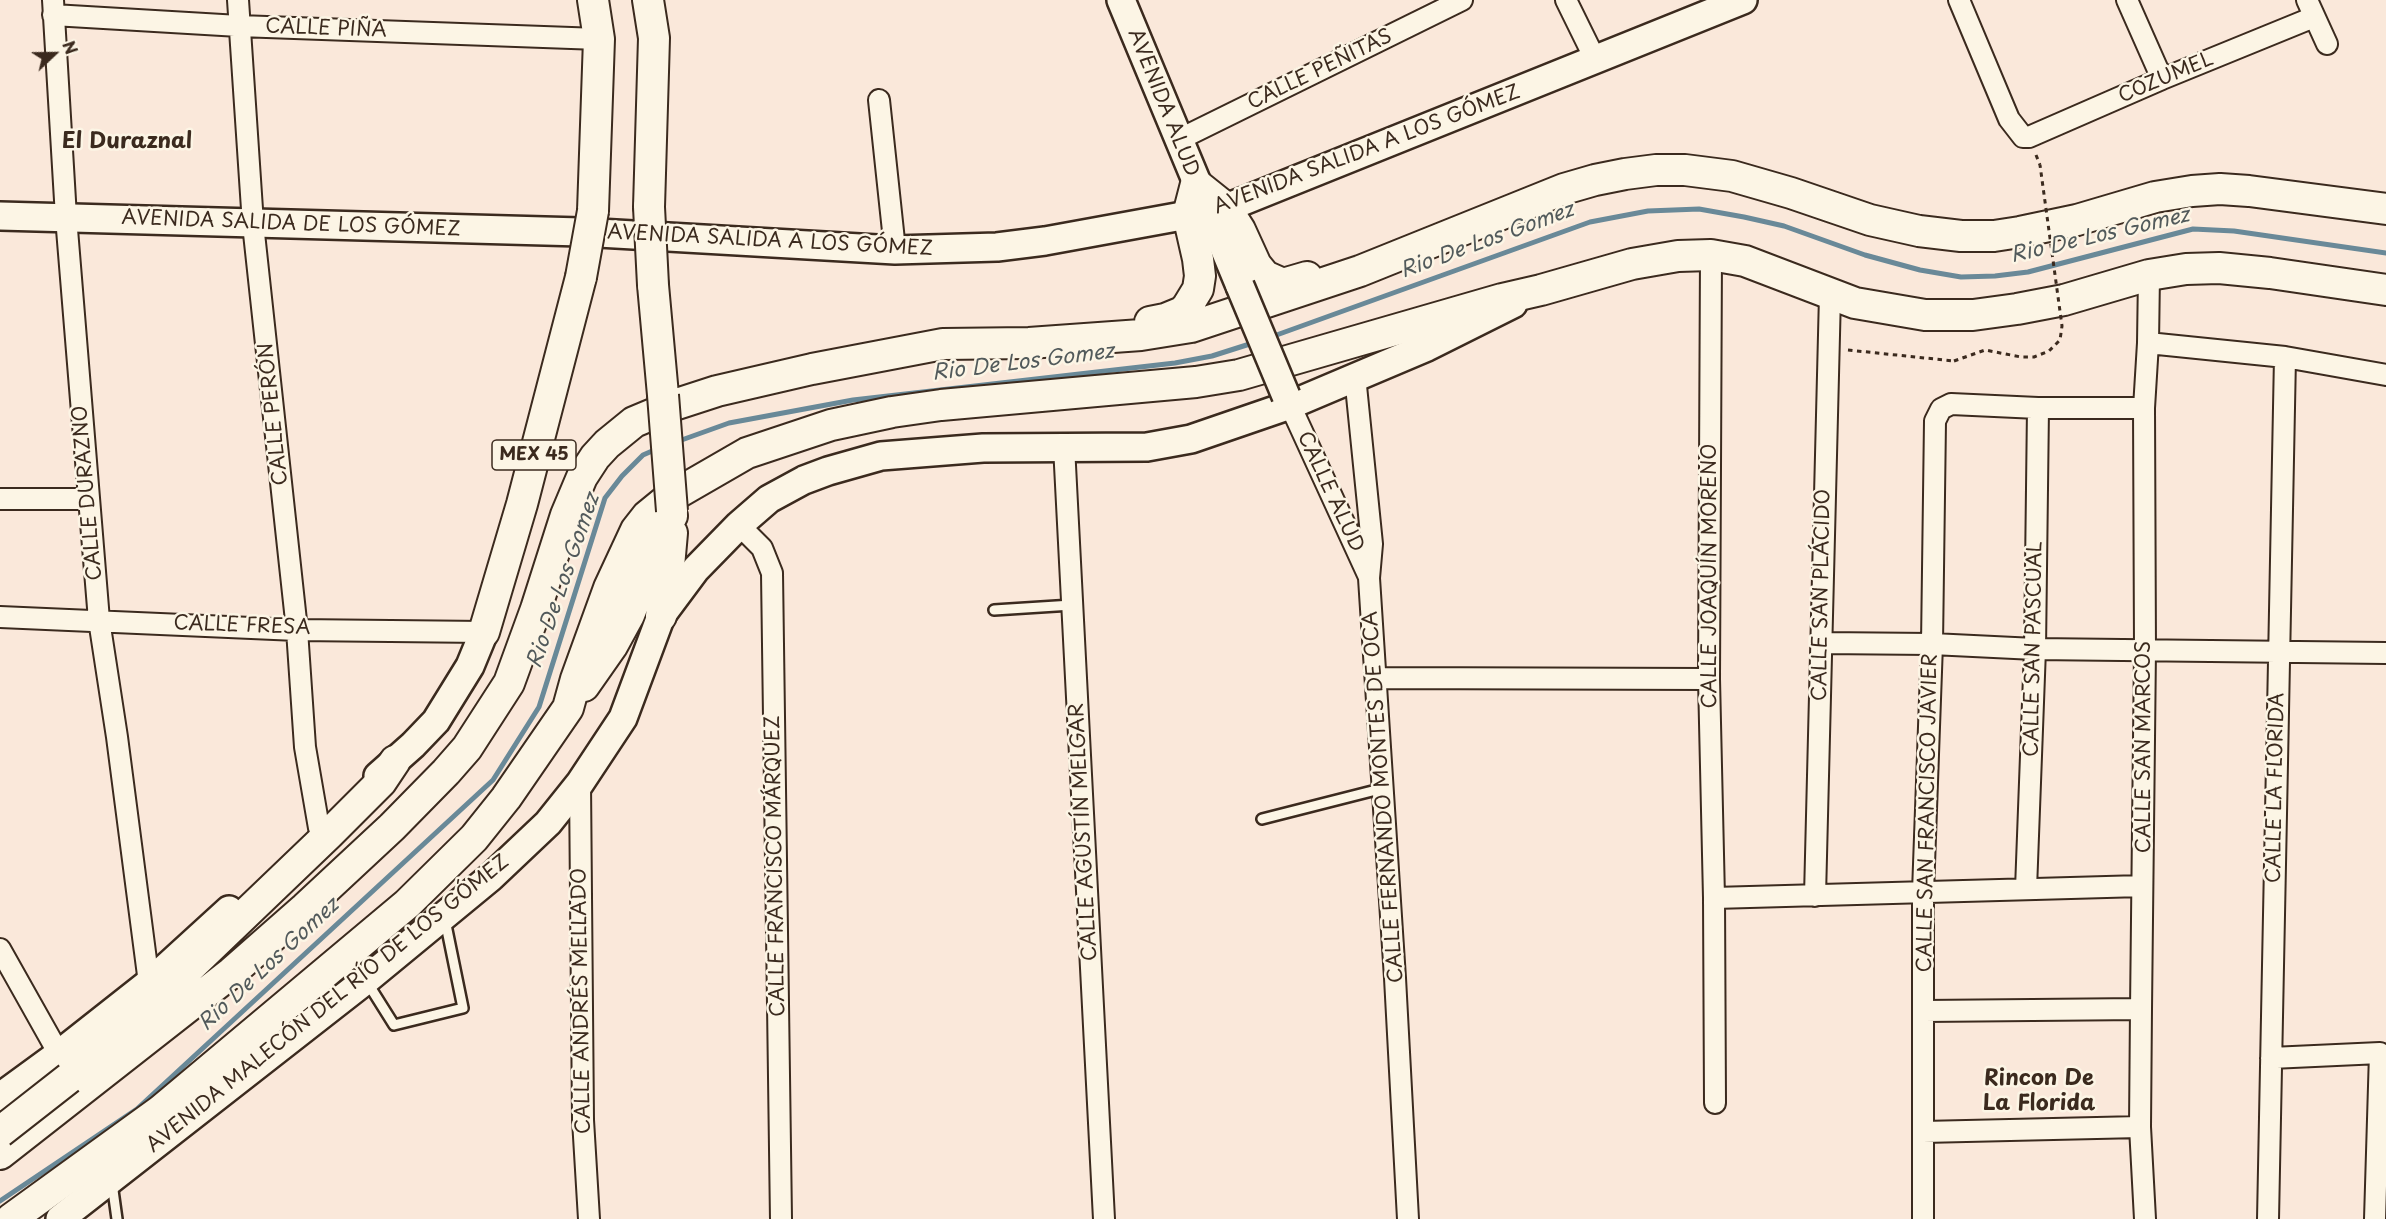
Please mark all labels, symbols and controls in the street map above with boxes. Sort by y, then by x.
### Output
street label: CALLE PIÑA [265,15,387,43]
north arrow [24,24,84,84]
street label: CALLE PEÑITAS [1244,25,1396,115]
street label: AVENIDA ALUD [1122,26,1204,180]
text: N [57,37,84,58]
street label: COZUMEL [2115,47,2217,109]
street label: AVENIDA SALIDA A LOS GÓMEZ [1211,80,1523,220]
district label: El Duraznal [62,129,192,155]
water label: Rio De Los Gomez [1397,198,1577,284]
water label: Rio De Los Gomez [2008,203,2192,269]
street label: AVENIDA SALIDA DE LOS GÓMEZ [121,206,461,242]
street label: AVENIDA SALIDA A LOS GÓMEZ [607,220,933,262]
water label: Rio De Los Gomez [931,339,1115,387]
street label: CALLE PERÓN [255,341,293,487]
street label: CALLE DURAZNO [68,404,108,582]
street label: CALLE ALUD [1292,428,1368,556]
road number: MEX 45 [492,440,576,470]
street label: CALLE JOAQUÍN MORENO [1698,444,1722,708]
street label: CALLE SAN PLÁCIDO [1808,489,1836,701]
water label: Rio De Los Gomez [522,491,606,671]
street label: CALLE SAN PASCUAL [2020,541,2048,757]
street label: CALLE FERNANDO MONTES DE OCA [1359,610,1409,984]
street label: CALLE FRESA [173,612,311,640]
street label: CALLE SAN MARCOS [2132,641,2156,853]
street label: CALLE SAN FRANCISCO JAVIER [1913,653,1943,973]
street label: CALLE LA FLORIDA [2262,693,2290,883]
street label: CALLE AGUSTÍN MELGAR [1065,702,1103,962]
street label: CALLE FRANCISCO MÁRQUEZ [761,715,791,1017]
street label: AVENIDA MALECÓN DEL RÍO DE LOS GÓMEZ [142,850,514,1158]
street label: CALLE ANDRÉS MELLADO [568,868,596,1134]
water label: Rio De Los Gomez [194,894,344,1036]
district label: Rincon De La Florida [1983,1066,2095,1118]

